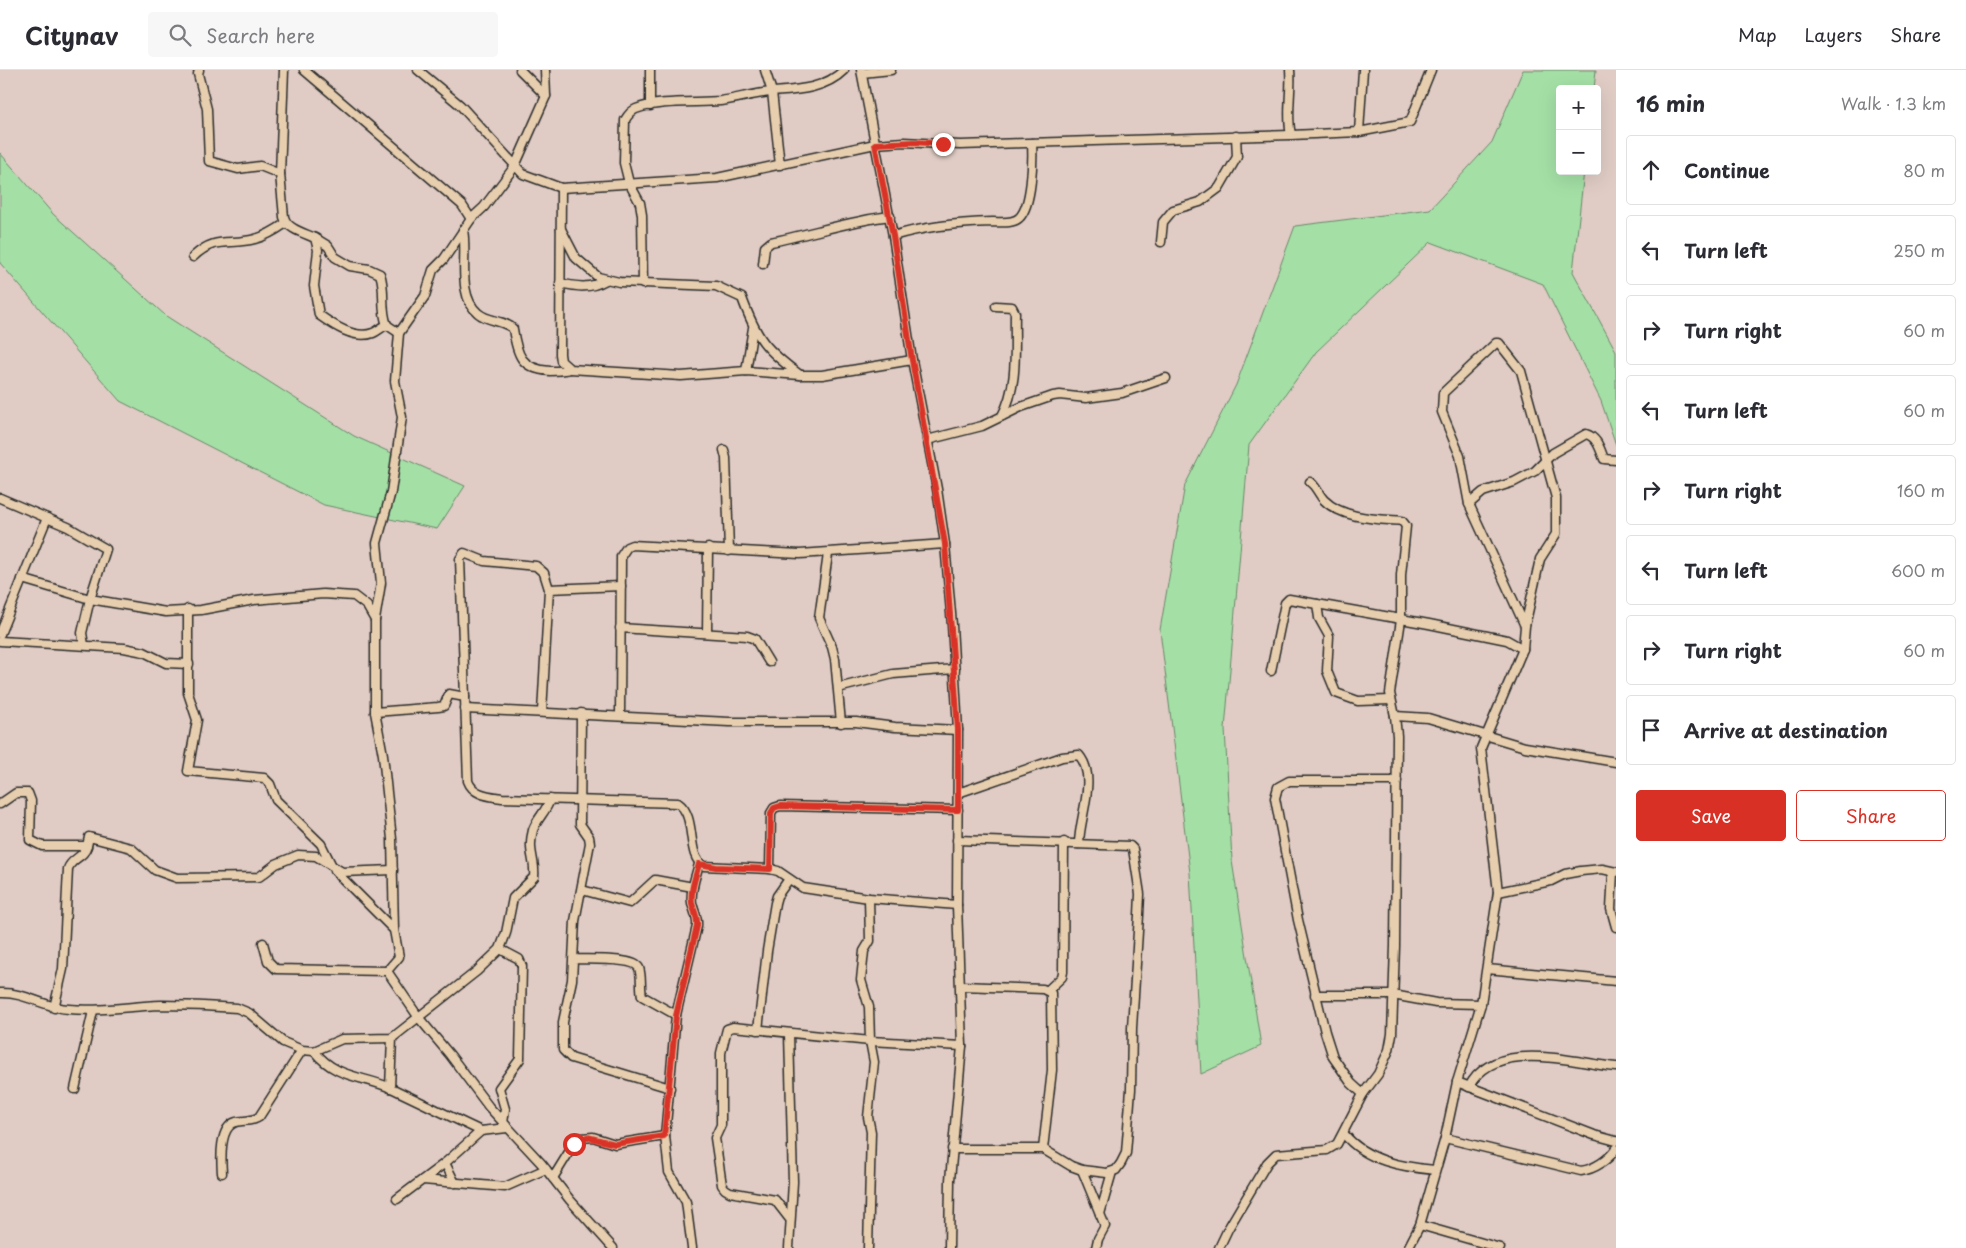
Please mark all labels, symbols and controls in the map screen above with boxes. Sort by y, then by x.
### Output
search box [148,12,498,57]
text: Citynav [25,17,118,53]
icon: search [166,21,194,49]
text: Search here [206,21,315,49]
text: Map [1738,21,1777,48]
text: Layers [1805,21,1862,48]
text: Share [1890,21,1941,48]
map controls [1556,85,1601,175]
button: + [1556,85,1601,130]
text: 16 min [1636,87,1705,119]
text: Walk · 1.3 km [1841,91,1946,115]
button: − [1556,130,1601,175]
route end [932,133,955,156]
icon: ahead [1637,156,1665,184]
text: Continue [1684,156,1770,184]
text: 80 m [1903,158,1945,182]
icon: left [1637,236,1665,264]
text: Turn left [1684,236,1768,264]
text: 250 m [1894,238,1945,262]
icon: right [1637,316,1665,344]
text: Turn right [1684,316,1782,344]
text: 60 m [1903,318,1945,342]
icon: left [1637,396,1665,424]
text: Turn left [1684,396,1768,424]
text: 60 m [1903,398,1945,422]
icon: right [1637,476,1665,504]
text: Turn right [1684,476,1782,504]
text: 160 m [1897,478,1945,502]
icon: left [1637,556,1665,584]
text: Turn left [1684,556,1768,584]
text: 600 m [1891,558,1945,582]
icon: right [1637,636,1665,664]
text: Turn right [1684,636,1782,664]
text: 60 m [1903,638,1945,662]
icon: arrive [1637,716,1665,744]
text: Arrive at destination [1684,716,1888,744]
button: Save [1636,790,1786,841]
button: Share [1796,790,1946,841]
route start [563,1133,586,1156]

